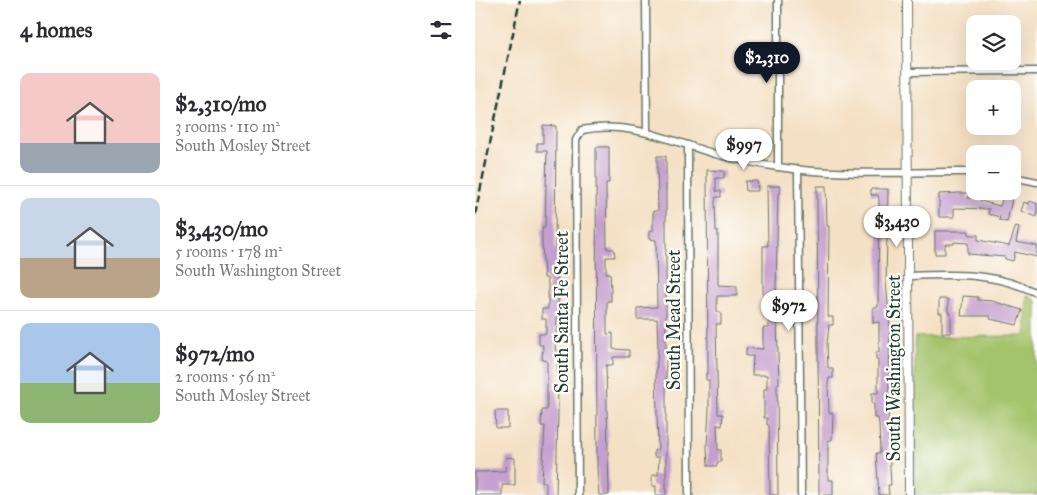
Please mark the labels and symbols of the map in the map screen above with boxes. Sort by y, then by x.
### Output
pin: $2,310 [726,42,808,84]
pin: $997 [714,128,774,171]
pin: $3,430 [856,206,938,248]
street label: South Santa Fe Street [551,230,573,393]
street label: South Mead Street [663,249,685,390]
street label: South Washington Street [883,274,906,461]
pin: $972 [759,290,819,332]

